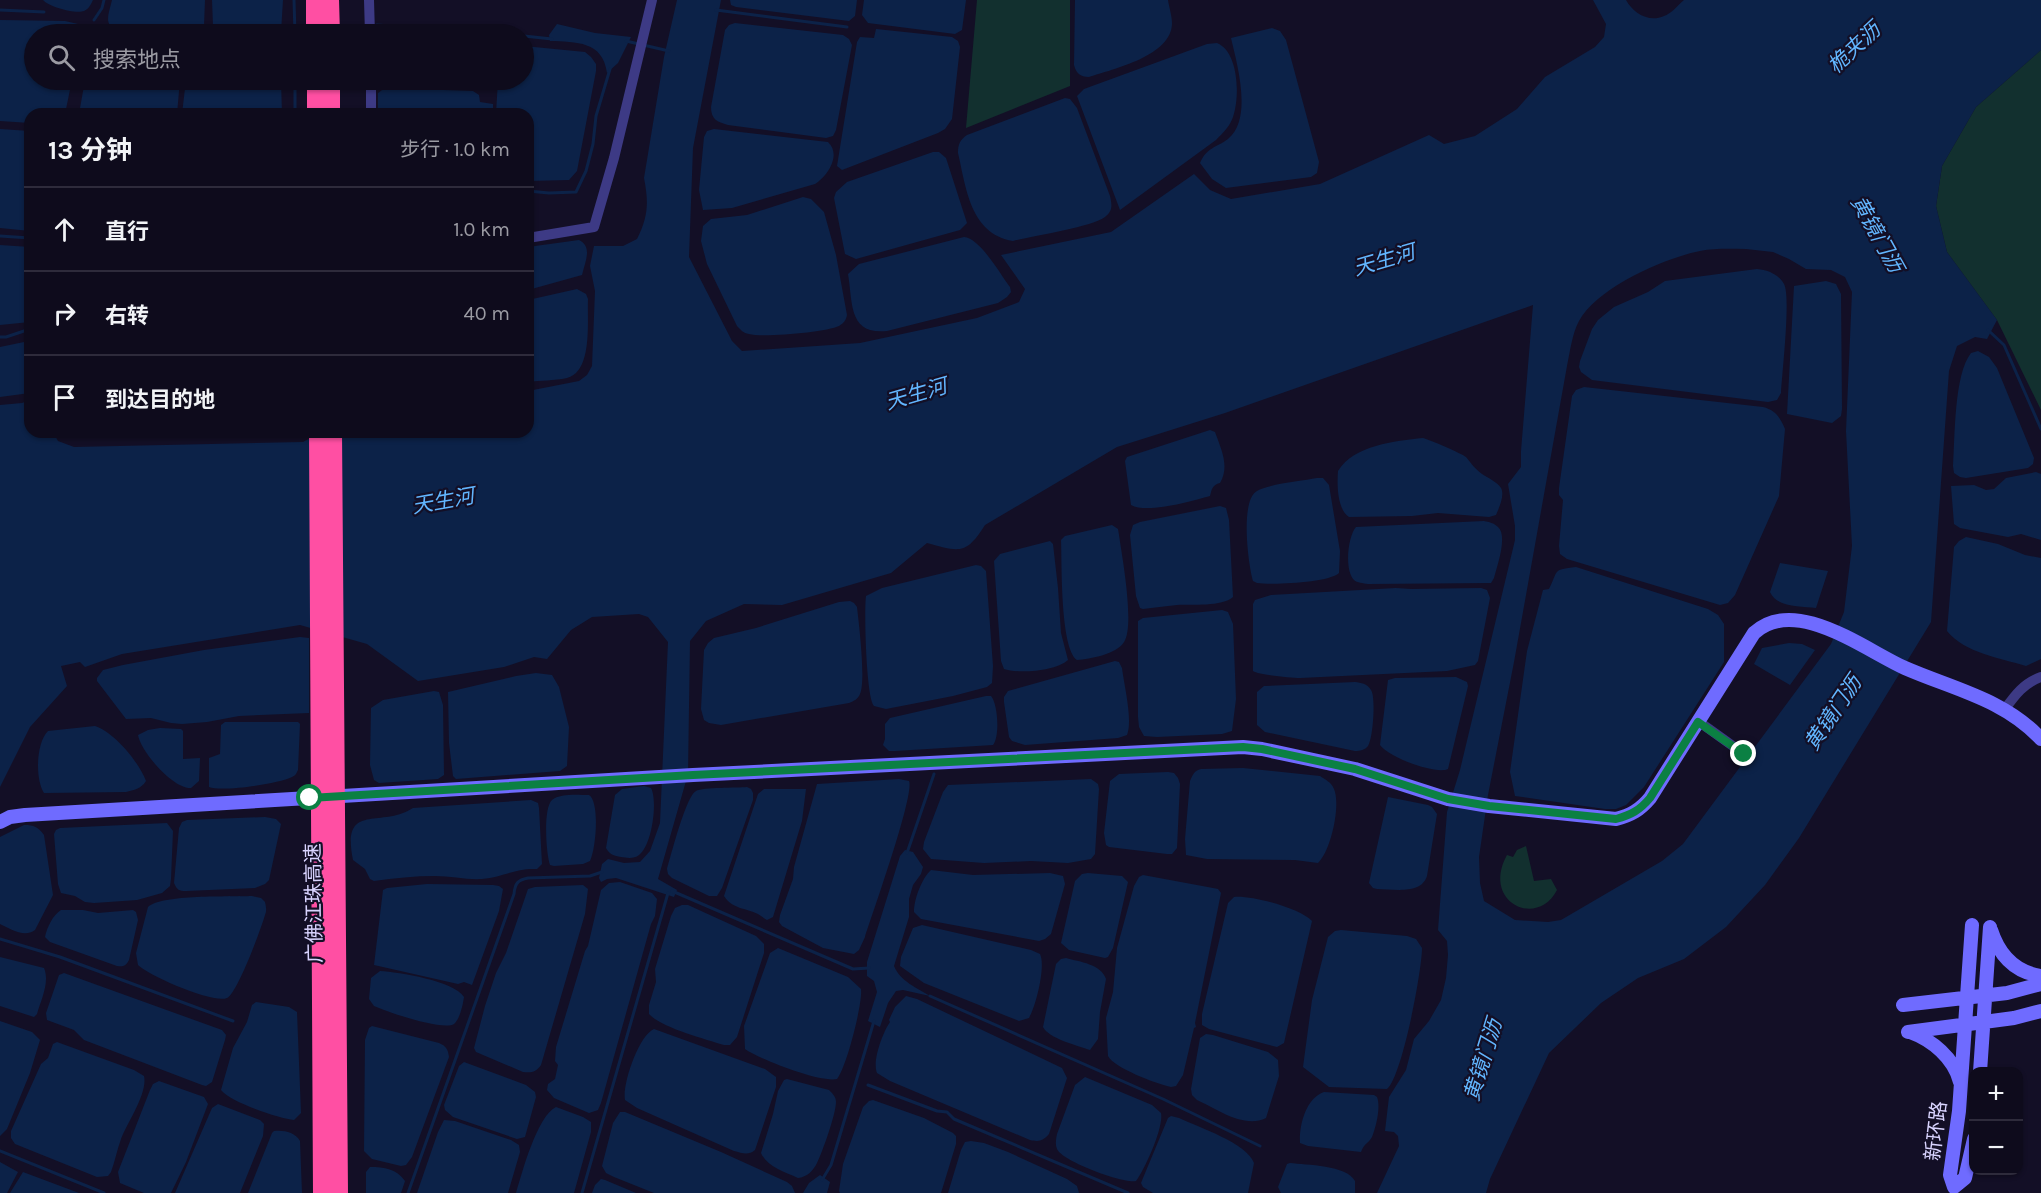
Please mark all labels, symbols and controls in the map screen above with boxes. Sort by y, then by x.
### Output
water label: 桅夹沥 [1823,15,1888,78]
search box [24,24,534,90]
icon: search [45,41,78,74]
text: 搜索地点 [93,47,181,73]
text: 13 分钟 [48,135,132,166]
text: 步行 · 1.0 km [400,138,510,161]
water label: 黄镜门沥 [1846,191,1910,280]
icon: ahead [48,213,81,246]
text: 1.0 km [453,218,510,241]
text: 直行 [105,219,149,245]
water label: 天生河 [1350,239,1421,280]
icon: right [48,297,81,330]
text: 40 m [464,302,510,325]
text: 右转 [105,303,149,329]
water label: 天生河 [882,373,953,414]
icon: arrive [48,381,81,414]
text: 到达目的地 [105,387,215,413]
water label: 天生河 [410,483,480,518]
water label: 黄镜门沥 [1800,668,1869,755]
route end [1730,740,1756,766]
route start [296,784,322,810]
street label: 广佛江珠高速 [301,843,327,963]
water label: 黄镜门沥 [1459,1013,1508,1104]
map controls [1969,1067,2023,1175]
button: + [1969,1067,2023,1121]
street label: 新环路 [1921,1100,1951,1162]
button: − [1969,1121,2023,1175]

